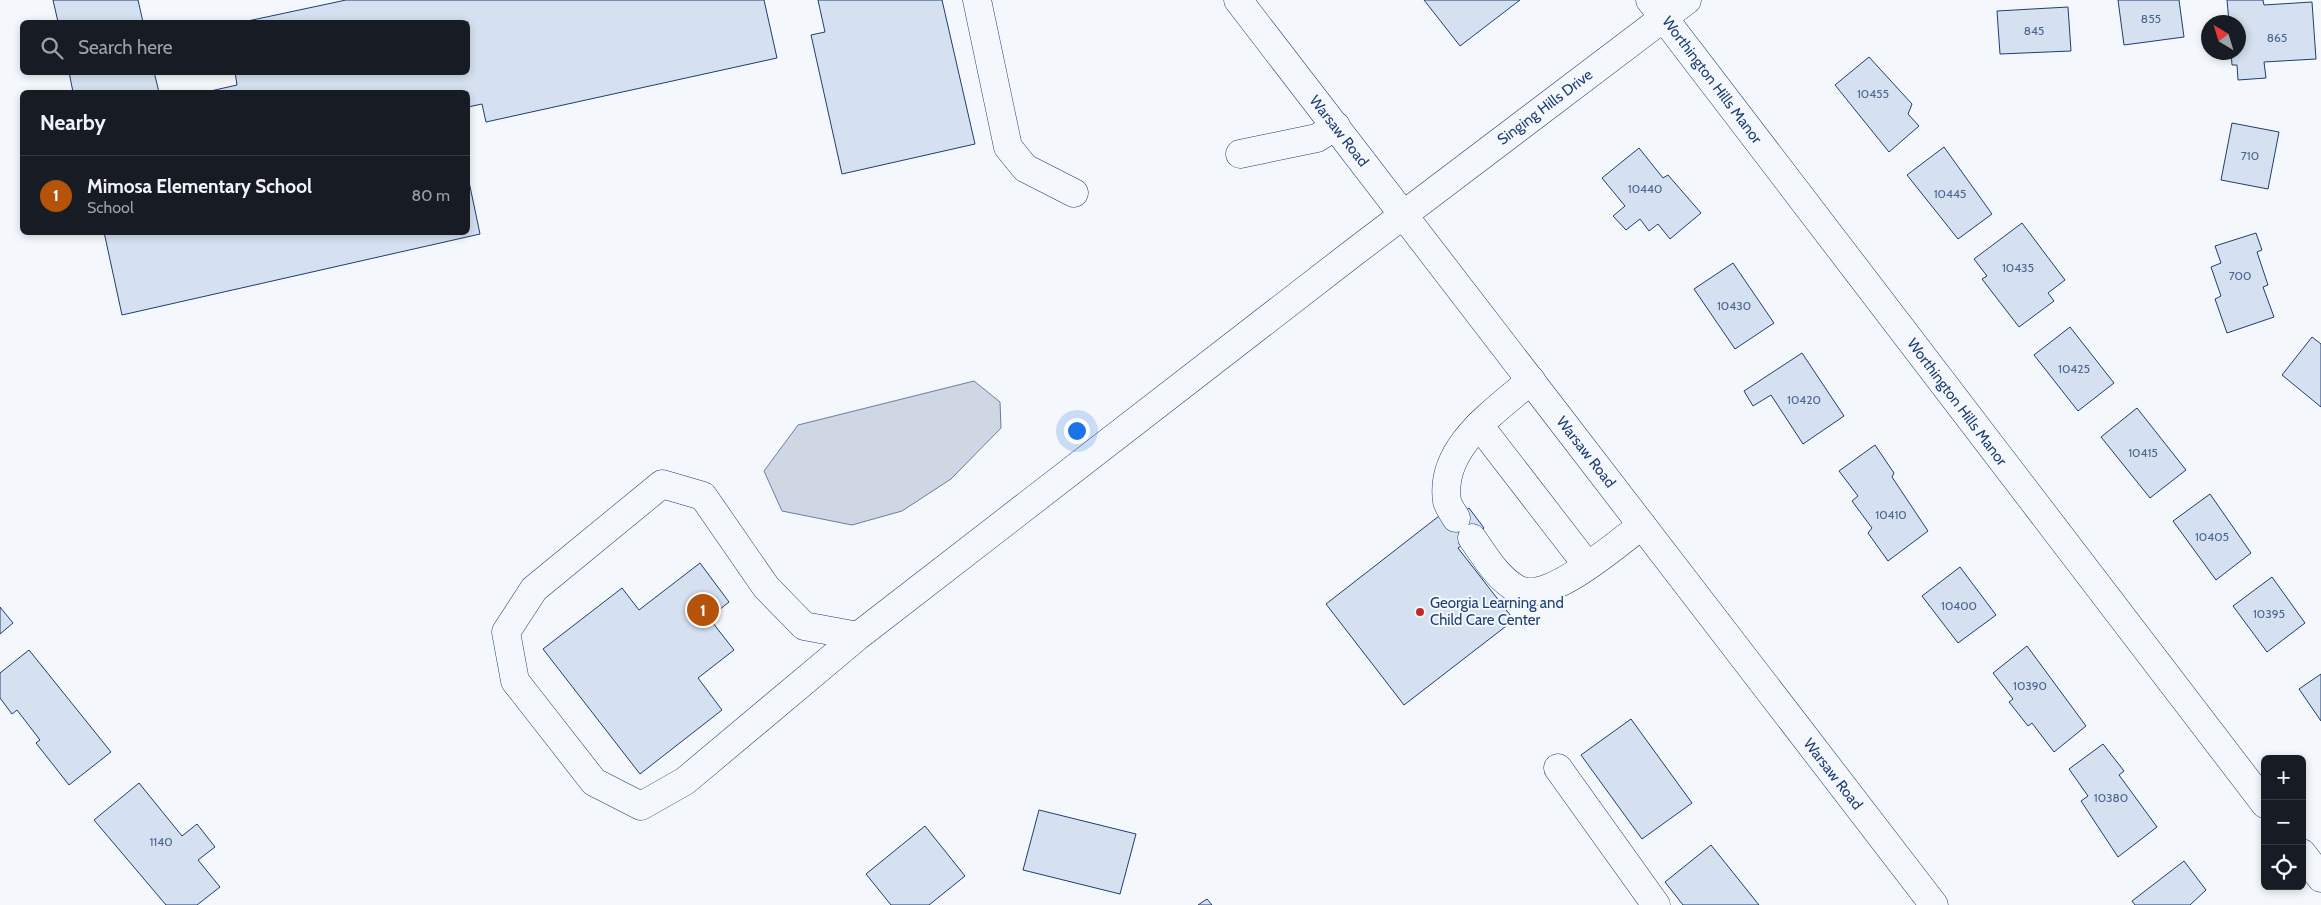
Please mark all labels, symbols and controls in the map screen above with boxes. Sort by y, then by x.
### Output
house number: 855 [2141,11,2161,26]
street label: Worthington Hills Manor [1658,13,1766,147]
north arrow [2201,15,2246,60]
search box [20,20,470,75]
house number: 845 [2024,23,2044,38]
house number: 865 [2267,30,2287,45]
icon: search [38,34,66,62]
text: Search here [78,36,172,59]
street label: Singing Hills Drive [1494,65,1596,149]
house number: 10455 [1857,86,1889,101]
street label: Warsaw Road [1306,92,1372,170]
text: Nearby [40,110,106,135]
house number: 710 [2241,148,2259,163]
text: Mimosa Elementary School [87,175,312,198]
house number: 10440 [1628,181,1662,196]
text: 1 [53,186,59,205]
text: 80 m [412,186,450,205]
house number: 10445 [1934,186,1966,201]
text: School [87,198,134,217]
house number: 10435 [2002,260,2034,275]
house number: 700 [2229,268,2251,283]
house number: 10430 [1717,298,1751,313]
street label: Worthington Hills Manor [1903,335,2011,469]
house number: 10425 [2058,361,2090,376]
house number: 10420 [1787,392,1821,407]
street label: Warsaw Road [1553,413,1619,491]
your location [1064,418,1090,444]
house number: 10415 [2128,445,2158,460]
house number: 10410 [1875,507,1907,522]
house number: 10405 [2195,529,2229,544]
pin: 1 [687,591,719,629]
place label: Georgia Learning and Child Care Center [1430,594,1564,629]
house number: 10400 [1941,598,1977,613]
marker: Georgia Learning and Child Care Center [1414,606,1426,618]
house number: 10395 [2253,606,2285,621]
house number: 10390 [2013,678,2047,693]
street label: Warsaw Road [1800,735,1866,813]
map controls [2261,755,2306,890]
button: + [2261,755,2306,800]
house number: 10380 [2094,790,2128,805]
button: − [2261,800,2306,845]
house number: 1140 [149,834,173,849]
button: locate [2261,845,2306,890]

